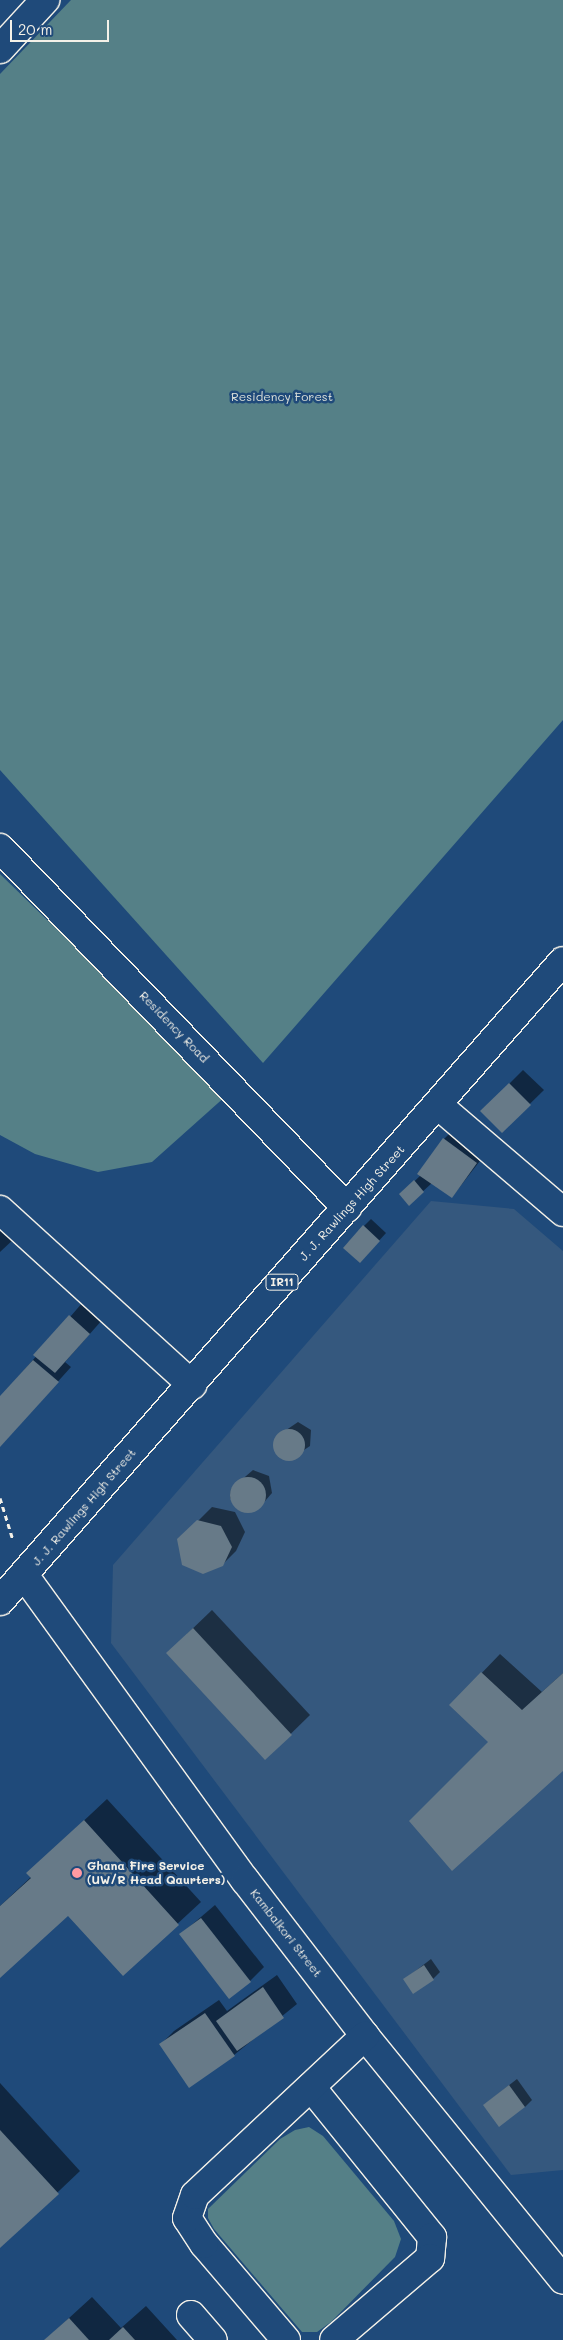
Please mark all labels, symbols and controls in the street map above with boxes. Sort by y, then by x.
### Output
scale bar [12,10,111,42]
text: 20 m [18,19,52,39]
park label: Residency Forest [231,390,333,404]
street label: Residency Road [136,988,212,1066]
street label: J. J. Rawlings High Street [296,1142,408,1264]
road number: IR11 [264,1274,300,1290]
street label: J. J. Rawlings High Street [29,1446,139,1568]
place label: Ghana Fire Service (UW/R Head Qaurters) [87,1859,225,1887]
marker: Ghana Fire Service (UW/R Head Qaurters) [71,1867,83,1879]
street label: Kambalkori Street [247,1886,325,1980]

